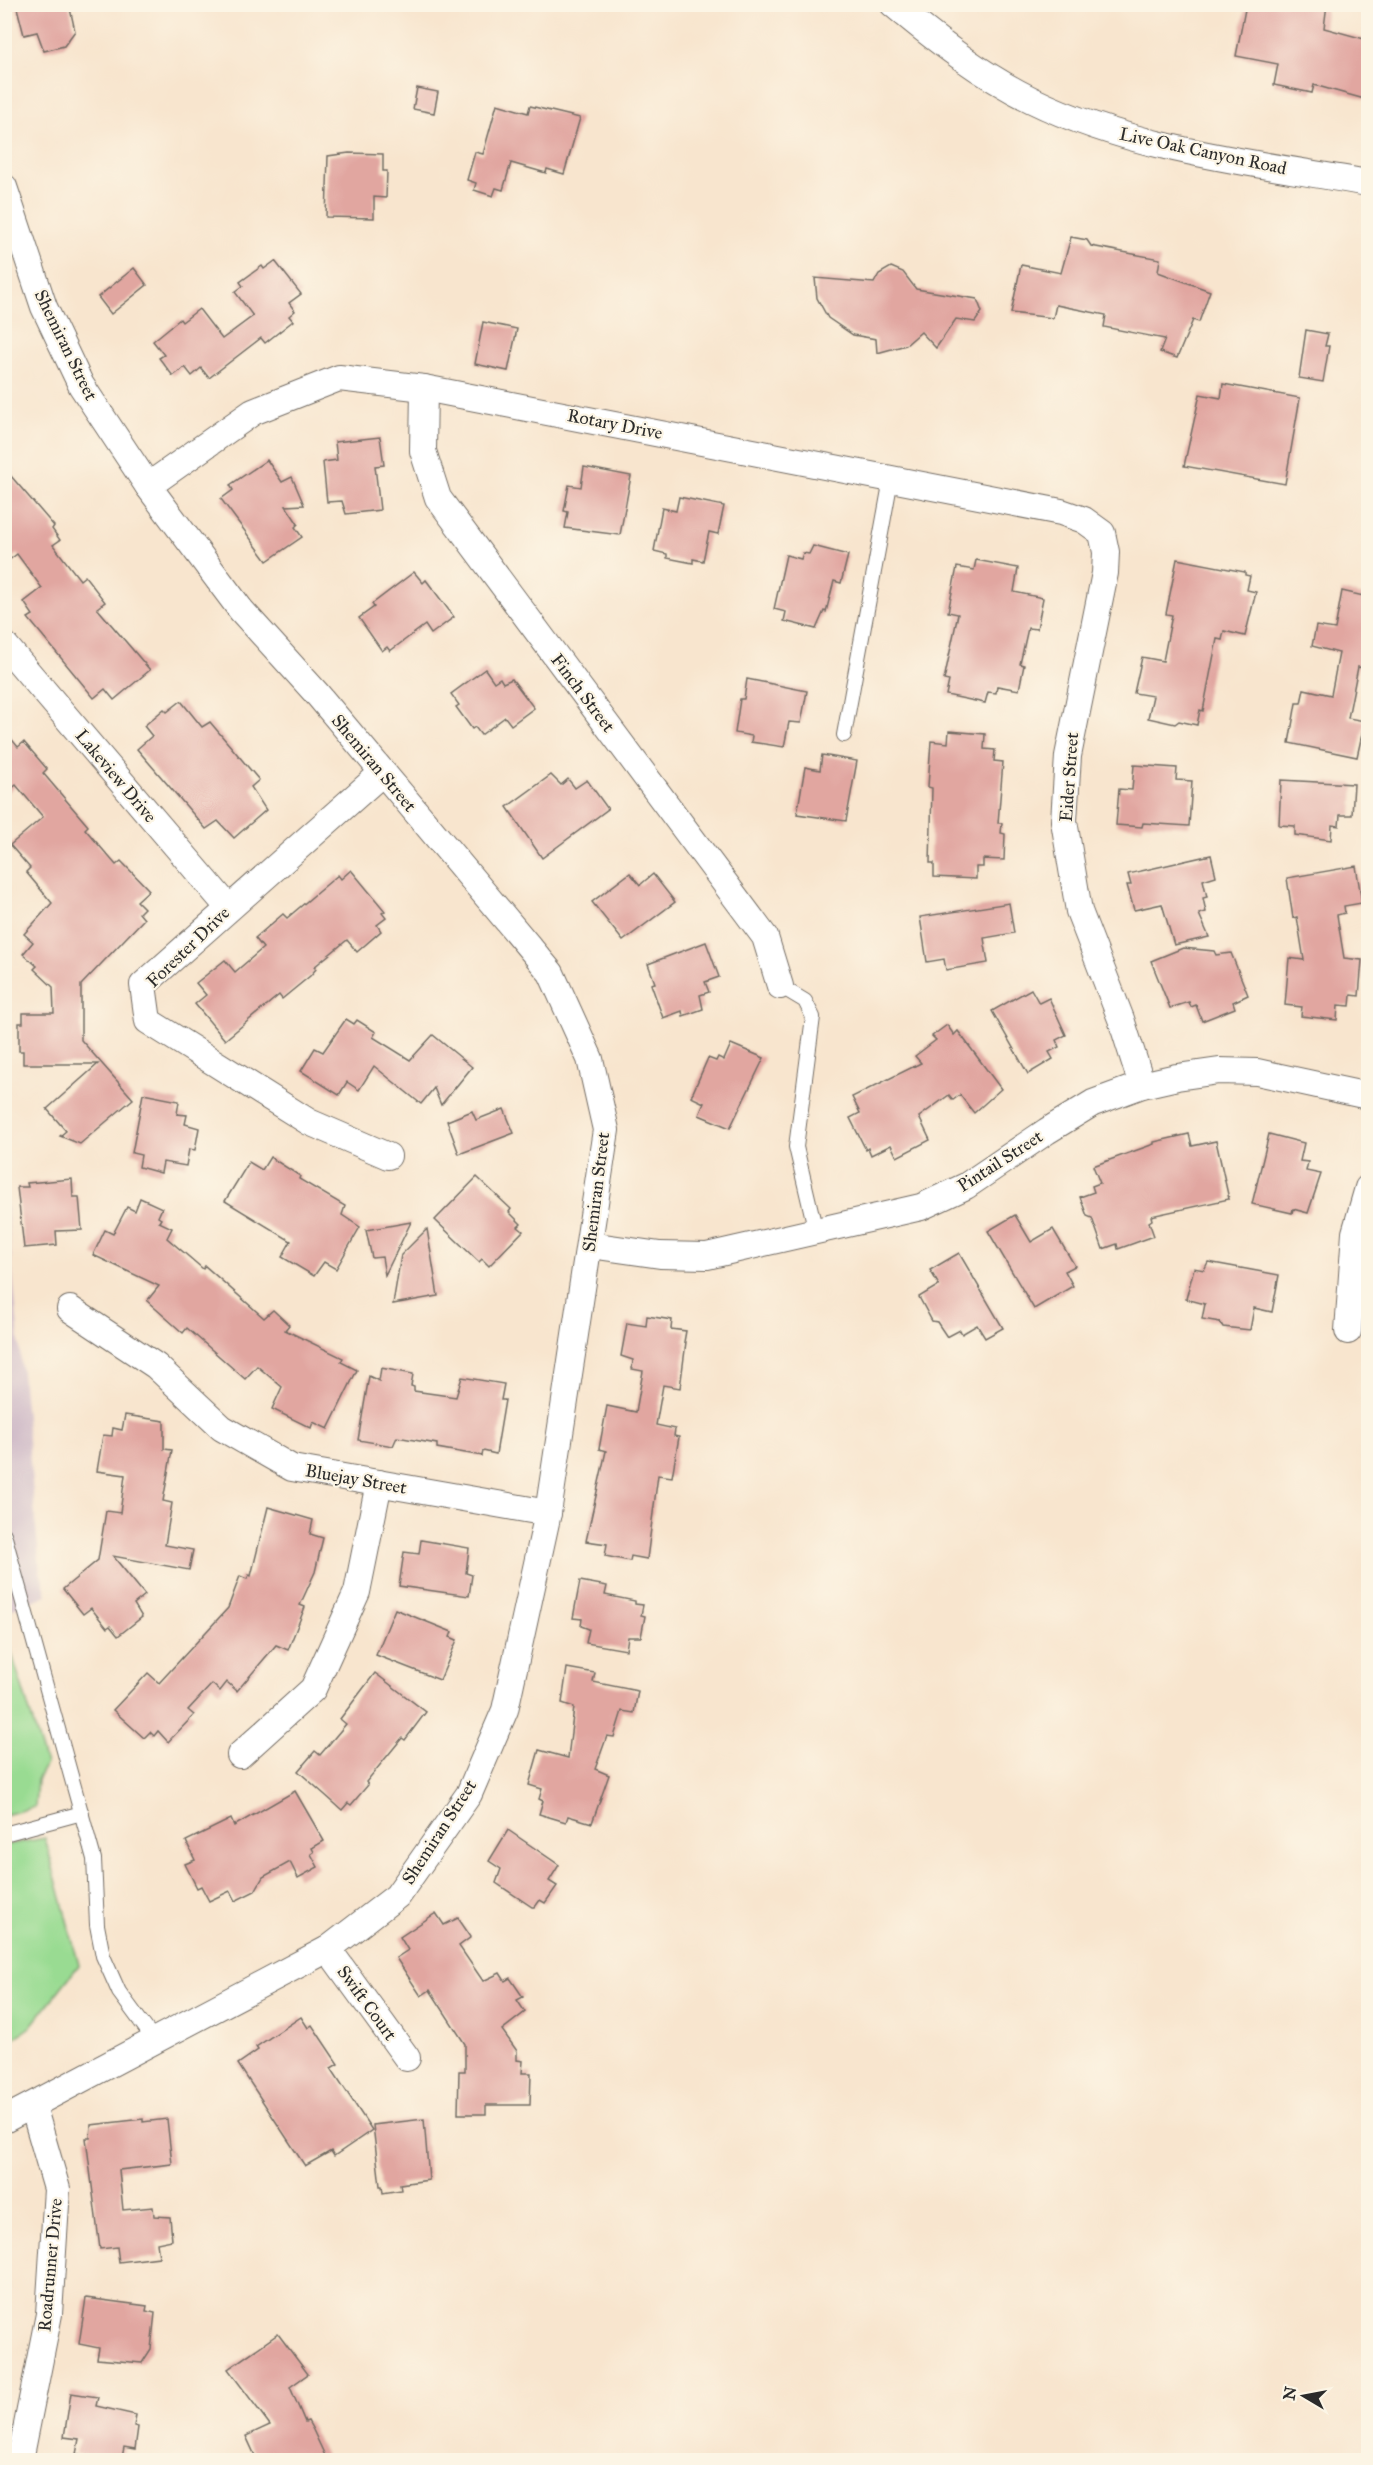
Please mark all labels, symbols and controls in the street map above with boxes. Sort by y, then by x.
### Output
street label: Live Oak Canyon Road [1117,123,1289,179]
street label: Shemiran Street [30,286,103,405]
street label: Rotary Drive [566,404,664,444]
street label: Finch Street [546,649,620,737]
street label: Shemiran Street [327,710,422,817]
street label: Lakeview Drive [71,725,161,827]
street label: Eider Street [1055,731,1083,822]
street label: Forester Drive [142,902,234,992]
street label: Pintail Street [953,1125,1047,1197]
street label: Shemiran Street [578,1130,614,1253]
street label: Bluejay Street [304,1459,409,1499]
street label: Shemiran Street [397,1775,481,1889]
street label: Swift Court [332,1961,402,2045]
street label: Roadrunner Drive [33,2197,67,2333]
north arrow [1274,2366,1334,2426]
text: N [1279,2385,1300,2402]

